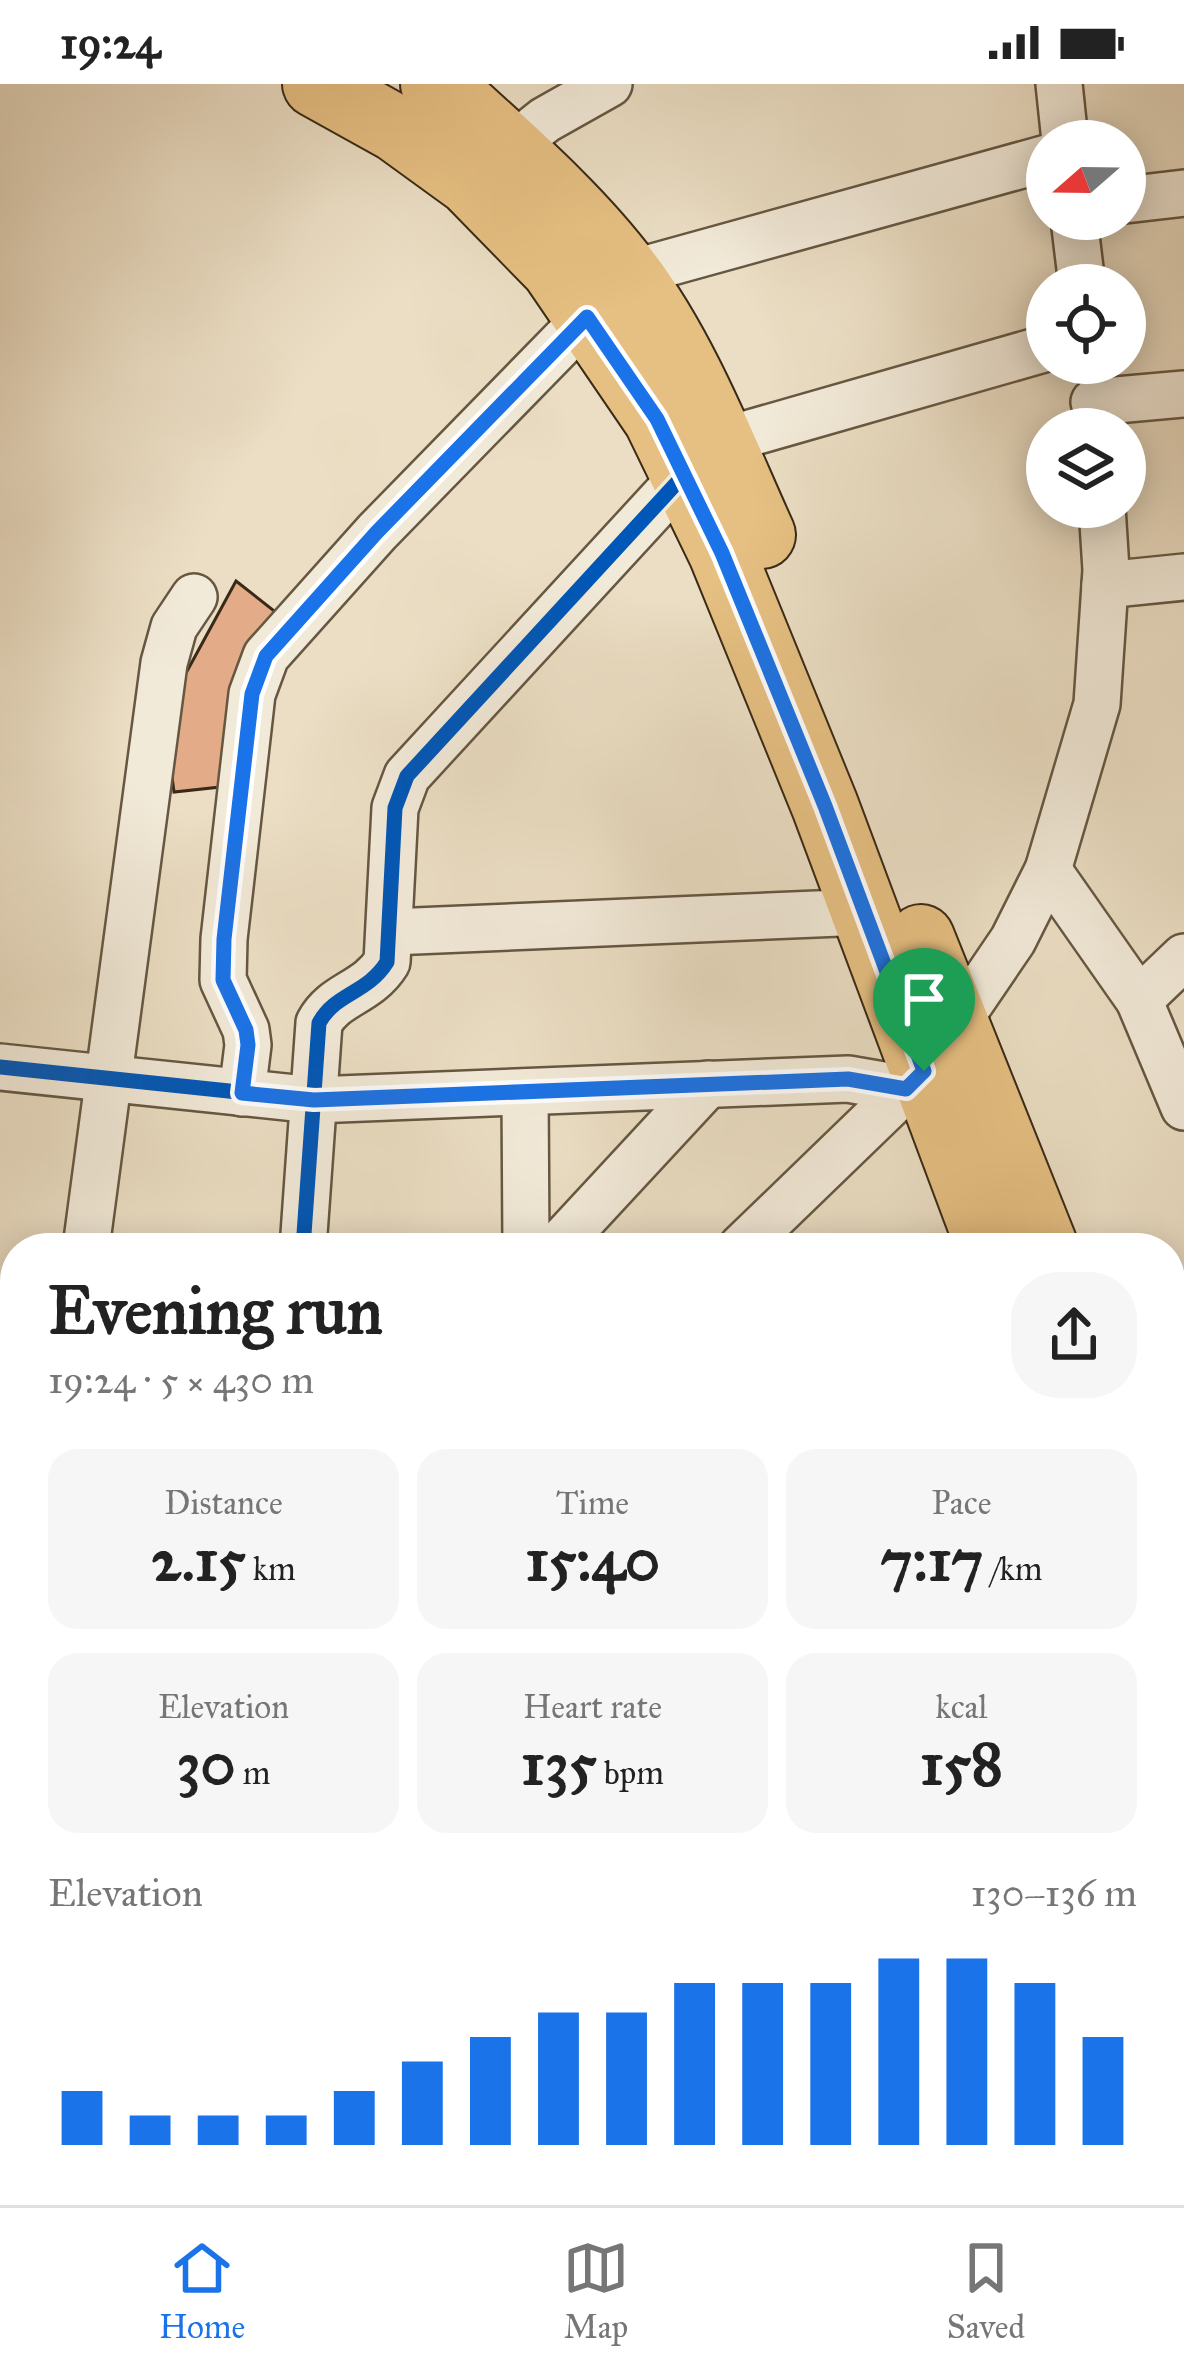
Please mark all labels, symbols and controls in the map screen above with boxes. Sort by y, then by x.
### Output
text: 19:24 [60,15,160,70]
north arrow [1026,120,1146,240]
map controls [1026,120,1146,528]
button: locate [1026,264,1146,384]
button: layers [1026,408,1146,528]
pin [873,948,975,1071]
icon: arrive [891,966,957,1032]
text: Evening run [48,1270,383,1351]
button: share [1011,1272,1137,1398]
text: 19:24 · 5 × 430 m [48,1356,314,1404]
text: Distance [164,1483,283,1523]
text: Time [556,1483,629,1523]
text: Pace [932,1483,991,1523]
text: 2.15 [151,1523,246,1596]
text: 15:40 [525,1523,660,1596]
text: 7:17 [881,1523,983,1596]
text: km [246,1549,296,1589]
text: /km [983,1549,1042,1589]
text: Elevation [158,1687,289,1727]
text: Heart rate [523,1687,662,1727]
text: kcal [936,1687,987,1727]
text: 30 [177,1727,236,1800]
text: 135 [521,1727,597,1800]
text: 158 [920,1727,1003,1800]
text: m [236,1753,270,1793]
text: bpm [597,1753,664,1793]
text: Elevation [48,1869,203,1917]
text: 130–136 m [971,1869,1137,1917]
tab: Home [159,2235,245,2347]
tab: Map [563,2235,629,2347]
tab: Saved [947,2235,1025,2347]

